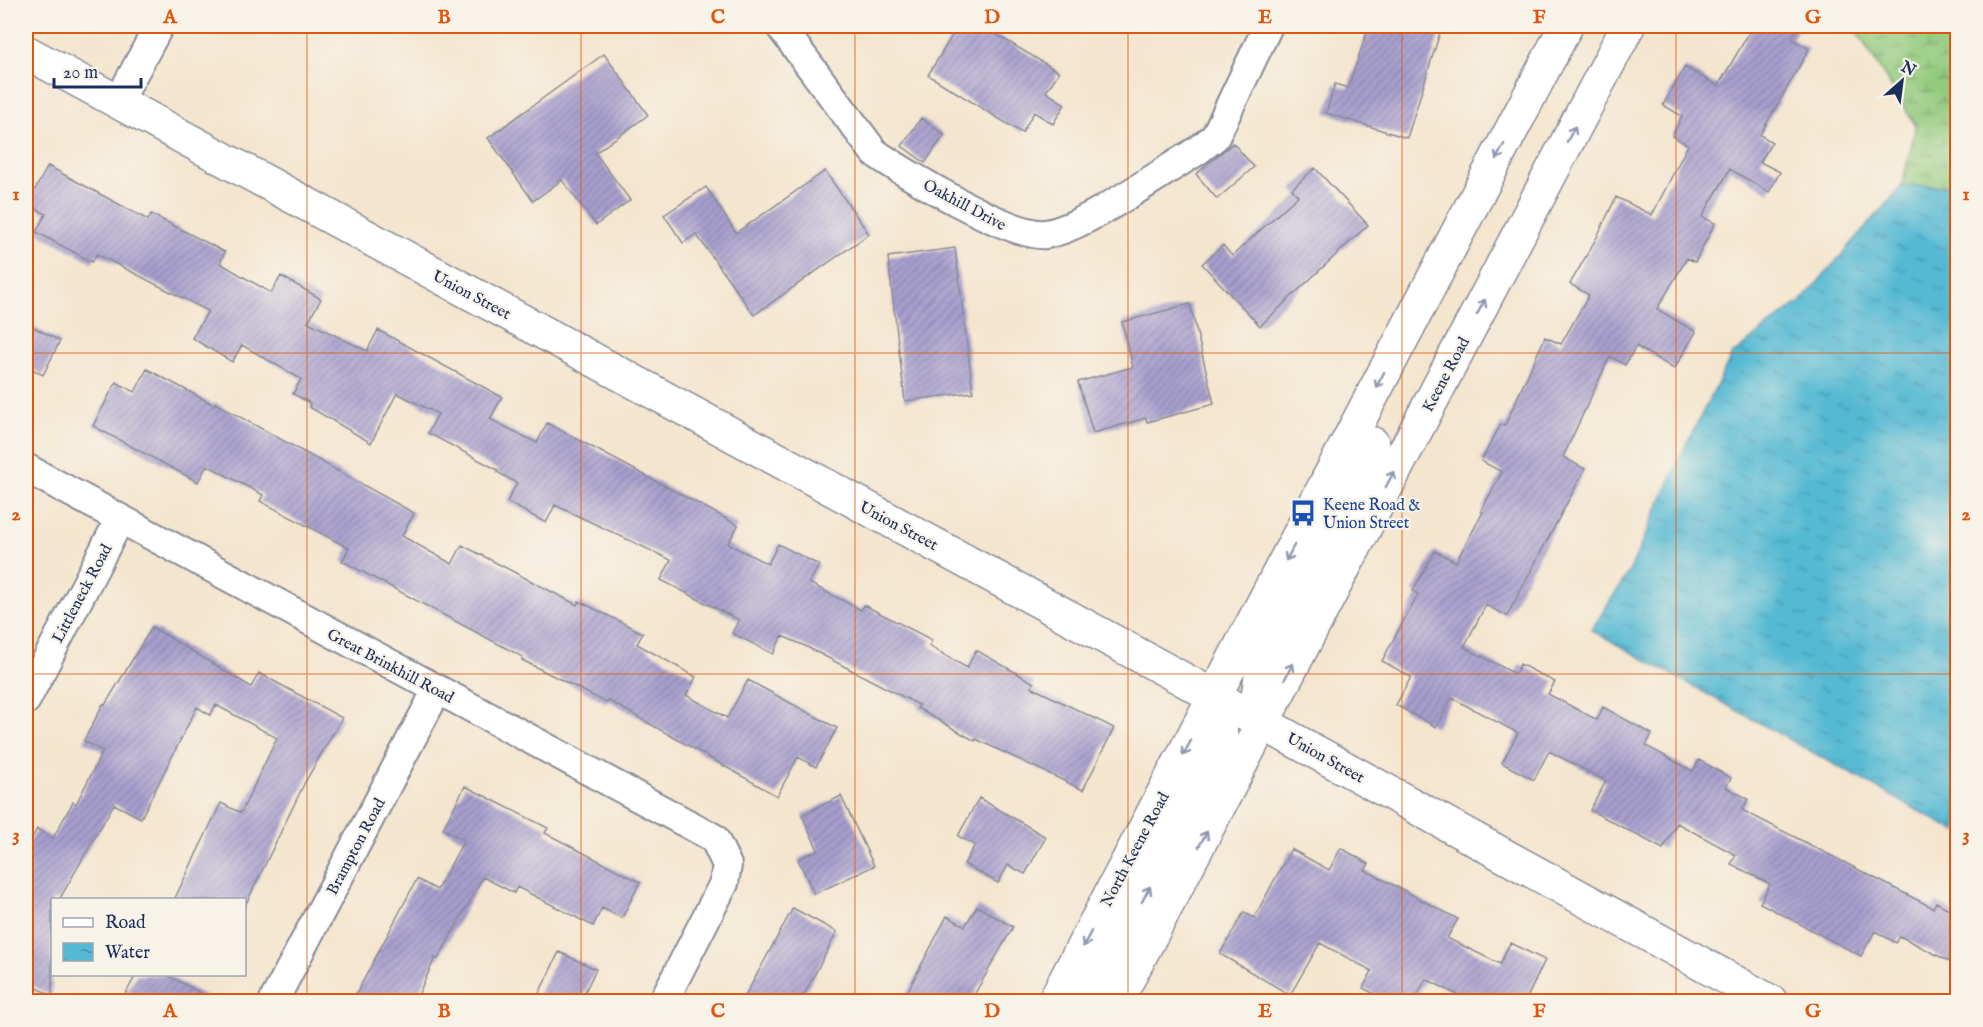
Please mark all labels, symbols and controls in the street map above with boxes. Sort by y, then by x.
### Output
text: A [162,5,178,30]
text: B [437,5,451,30]
text: C [711,5,725,30]
text: D [984,5,1000,30]
text: E [1258,5,1272,30]
text: F [1533,5,1546,30]
text: G [1805,5,1822,30]
scale bar [54,51,141,89]
north arrow [1872,51,1932,111]
text: N [1896,57,1919,82]
text: 20 m [63,62,98,85]
one-way arrow [1566,126,1577,144]
one-way arrow [1494,142,1505,160]
street label: Oakhill Drive [919,176,1009,236]
text: 1 [12,182,20,207]
text: 1 [1962,182,1970,207]
street label: Union Street [428,267,514,325]
one-way arrow [1475,298,1487,316]
street label: Keene Road [1419,334,1475,416]
one-way arrow [1374,371,1386,388]
one-way arrow [1385,471,1396,489]
place label: Keene Road & Union Street [1323,496,1420,534]
street label: Union Street [855,498,941,556]
bus stop icon: Keene Road & Union Street [1288,498,1318,528]
text: 2 [11,502,21,527]
text: 2 [1961,502,1971,527]
street label: Littleneck Road [48,541,117,647]
one-way arrow [1284,544,1296,561]
street label: Great Brinkhill Road [323,625,457,709]
one-way arrow [1284,662,1296,680]
street label: Union Street [1282,729,1368,789]
one-way arrow [1181,738,1192,756]
street label: North Keene Road [1097,789,1175,911]
street label: Brampton Road [323,795,391,899]
text: 3 [12,823,20,848]
text: 3 [1962,823,1970,848]
one-way arrow [1198,830,1209,848]
one-way arrow [1140,886,1152,903]
legend [51,898,246,976]
text: Road [105,912,146,935]
one-way arrow [1081,930,1093,947]
text: Water [105,942,150,965]
text: A [162,999,178,1024]
text: B [437,999,451,1024]
text: C [711,999,725,1024]
text: D [984,999,1000,1024]
text: E [1258,999,1272,1024]
text: F [1533,999,1546,1024]
text: G [1805,999,1822,1024]

